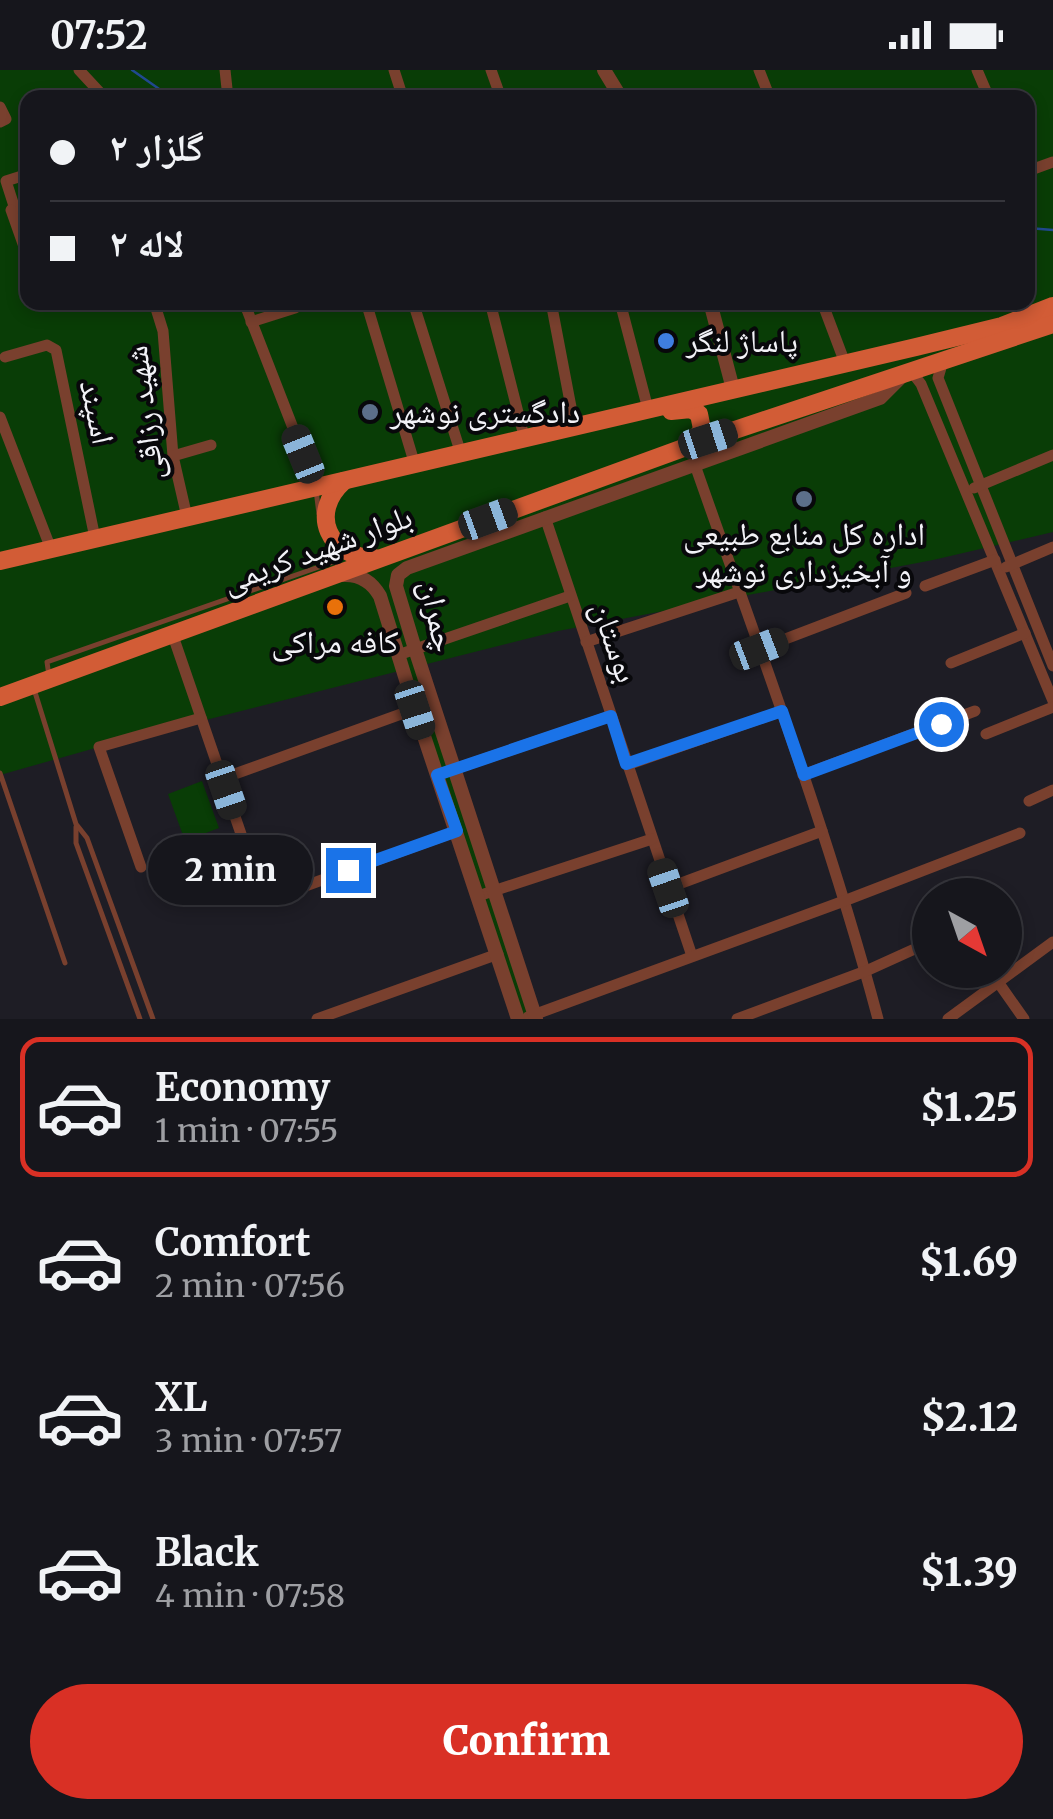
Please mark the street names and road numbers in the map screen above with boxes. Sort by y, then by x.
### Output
street label: شهید رزاقی [116,343,172,483]
street label: اسپند [71,376,123,448]
street label: بلوار شهید کریمی [217,496,417,602]
street label: چمران [411,576,465,656]
street label: بوستان [583,596,647,688]

